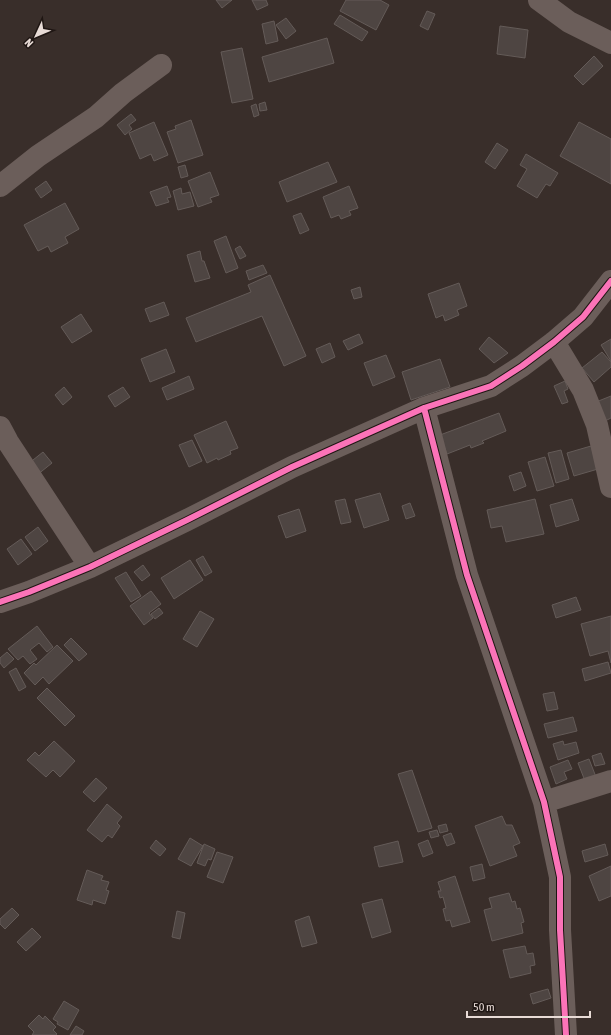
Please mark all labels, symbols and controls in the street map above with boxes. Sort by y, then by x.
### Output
north arrow [16,16,56,56]
text: N [22,36,35,49]
scale bar [467,993,590,1019]
text: 50 m [473,1000,495,1014]

